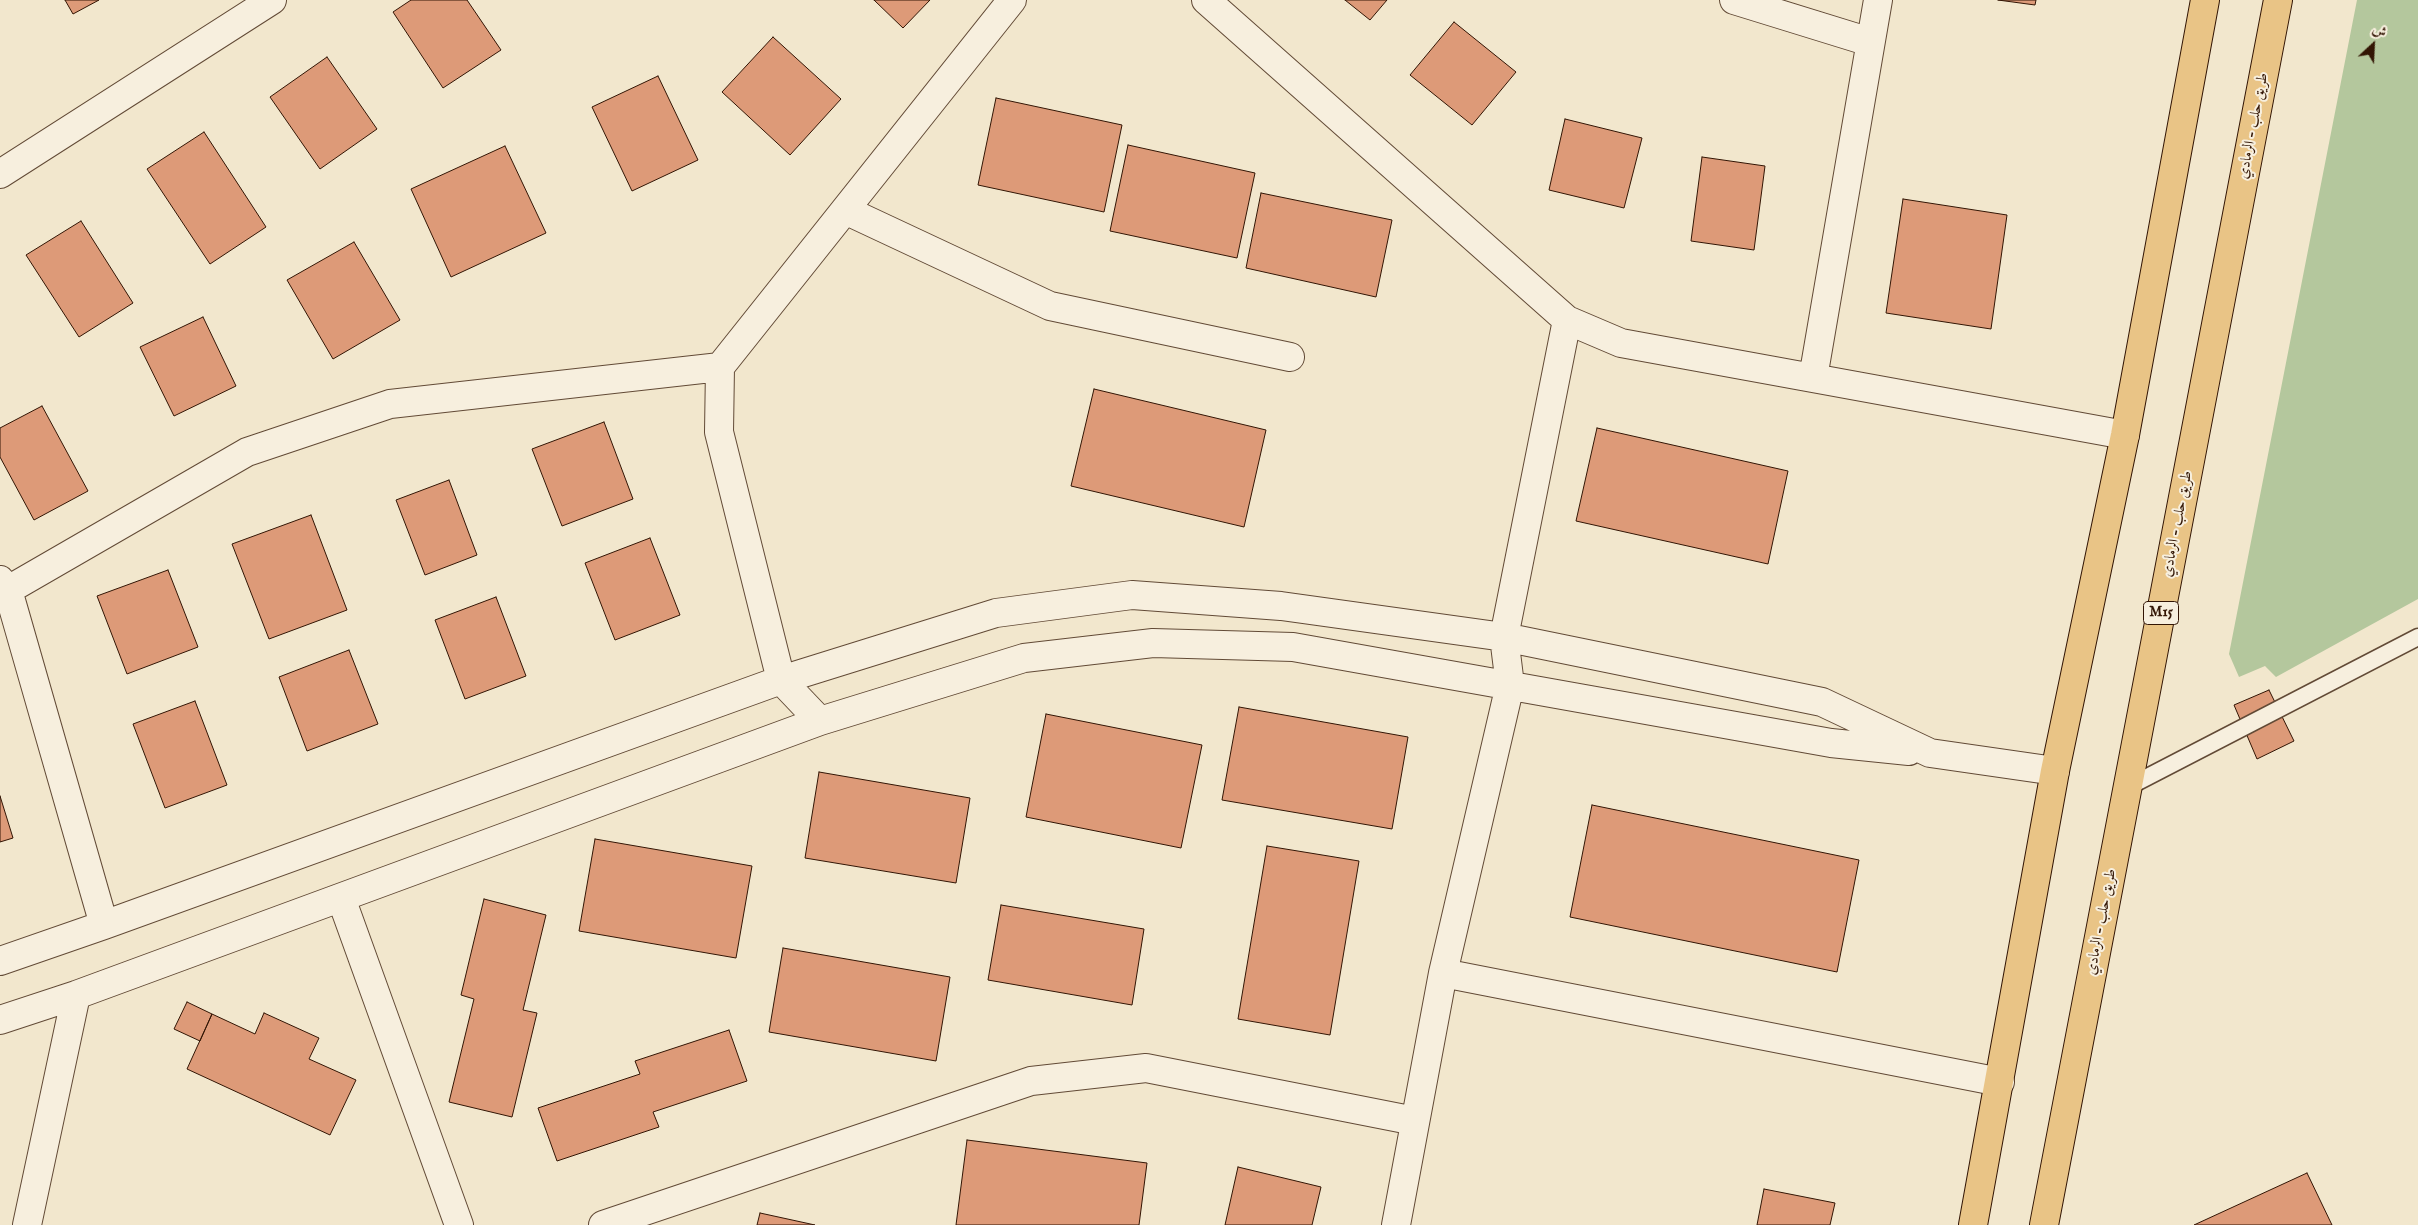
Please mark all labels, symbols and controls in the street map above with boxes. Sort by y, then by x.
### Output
north arrow [2348,20,2398,70]
text: ش [2369,20,2389,42]
street label: طريق حلب - الرمادي [2235,71,2273,181]
street label: طريق حلب - الرمادي [2159,469,2197,579]
road number: M15 [2144,602,2178,624]
street label: طريق حلب - الرمادي [2083,867,2121,977]

